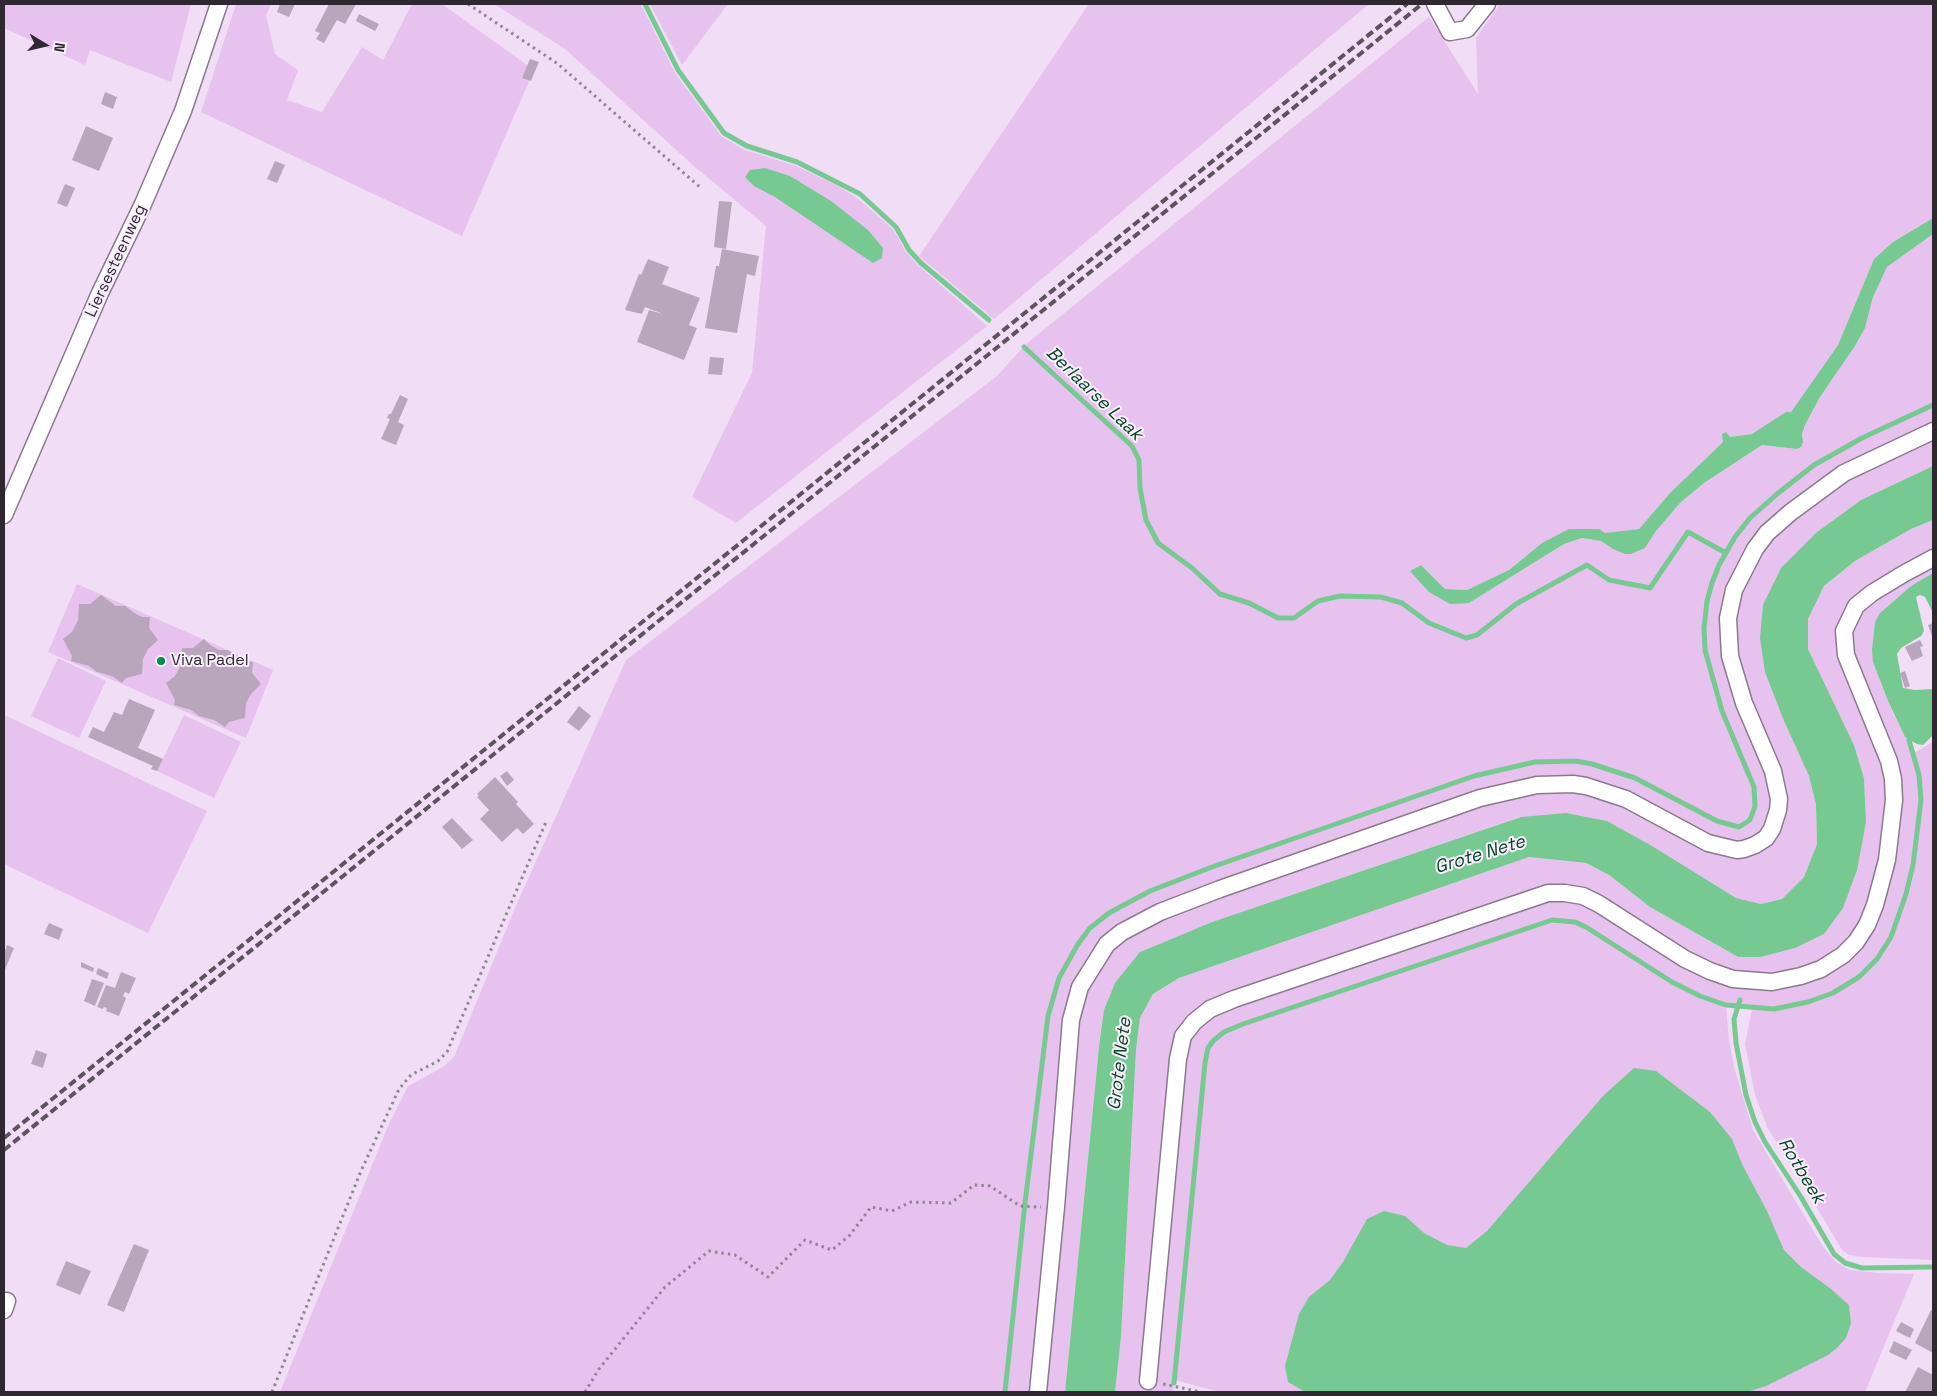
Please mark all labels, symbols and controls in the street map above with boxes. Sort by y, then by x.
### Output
north arrow [20,20,70,70]
text: N [50,41,69,53]
street label: Liersesteenweg [81,202,151,320]
water label: Berlaarse Laak [1041,342,1147,446]
place label: Viva Padel [171,651,249,671]
marker: Viva Padel [155,655,167,667]
water label: Grote Nete [1432,831,1528,879]
water label: Grote Nete [1104,1016,1136,1112]
water label: Rotbeek [1773,1134,1829,1208]

